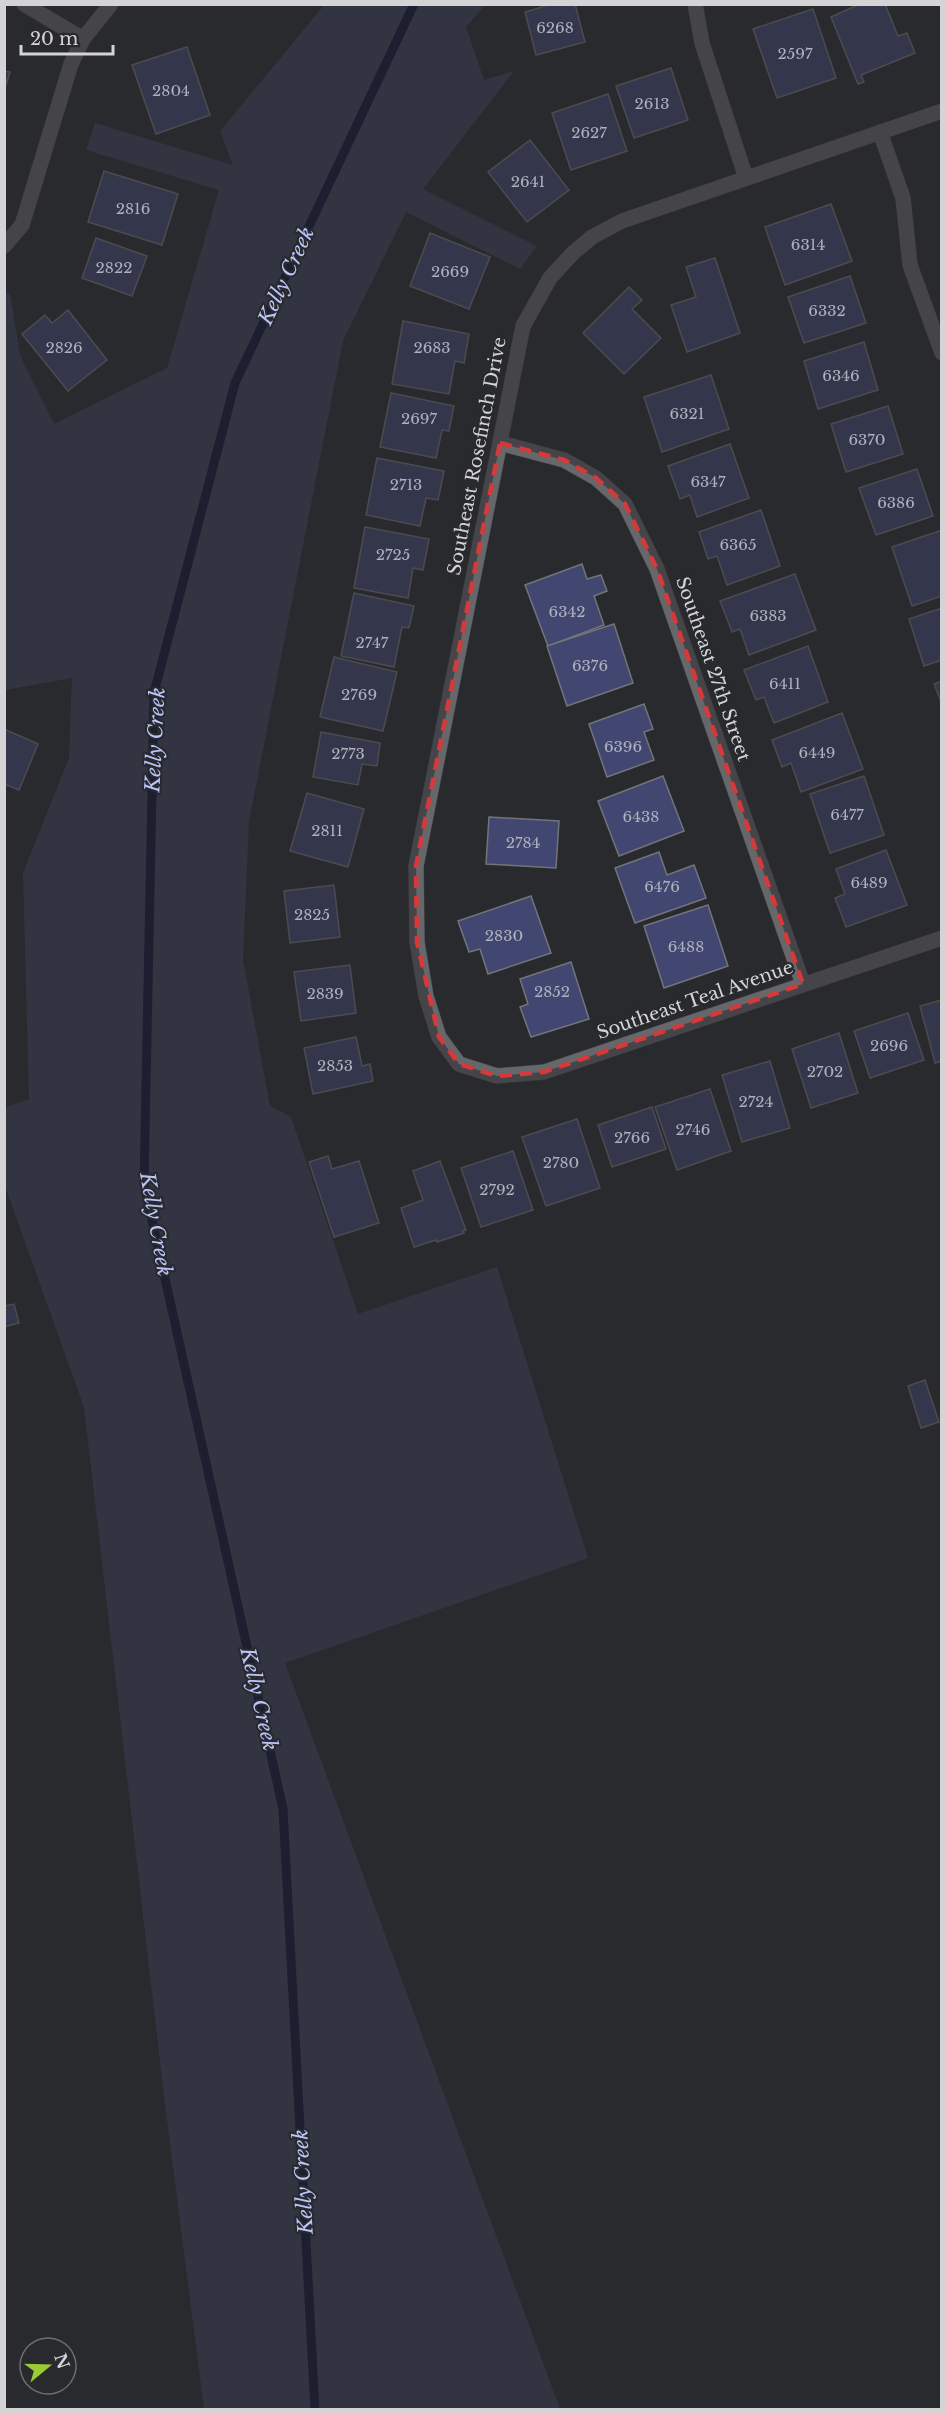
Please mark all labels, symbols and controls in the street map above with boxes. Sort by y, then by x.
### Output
scale bar [21,18,112,56]
house number: 6268 [536,18,574,37]
text: 20 m [30,28,78,50]
house number: 2597 [778,44,813,63]
house number: 2804 [152,81,190,100]
house number: 2613 [635,94,669,113]
house number: 2627 [571,123,607,142]
house number: 2641 [511,172,545,191]
house number: 2816 [116,199,150,218]
water label: Kelly Creek [252,223,319,330]
house number: 6314 [791,235,825,254]
house number: 2822 [96,258,132,277]
house number: 2669 [431,262,469,281]
house number: 6332 [808,301,846,320]
street label: Southeast Rosefinch Drive [443,335,511,577]
house number: 2826 [45,338,83,357]
house number: 2683 [413,338,451,357]
house number: 6346 [822,366,860,385]
house number: 6321 [670,404,704,423]
house number: 2697 [401,409,437,428]
house number: 6370 [848,430,886,449]
house number: 6347 [690,472,726,491]
house number: 2713 [390,475,422,494]
house number: 6386 [877,493,915,512]
house number: 6365 [719,535,757,554]
house number: 2725 [376,545,410,564]
street label: Southeast 27th Street [671,574,755,764]
house number: 6342 [549,602,585,621]
house number: 6383 [749,606,787,625]
house number: 2747 [356,633,389,652]
house number: 6376 [572,656,608,675]
house number: 6411 [769,674,801,693]
house number: 2769 [341,685,377,704]
water label: Kelly Creek [140,687,170,794]
house number: 6396 [604,737,642,756]
house number: 6449 [799,743,835,762]
house number: 2773 [331,744,365,763]
house number: 6477 [830,805,864,824]
house number: 6438 [623,807,659,826]
house number: 2811 [311,821,343,840]
house number: 2784 [506,833,540,852]
house number: 6489 [850,873,888,892]
house number: 6476 [644,877,680,896]
house number: 2825 [294,905,330,924]
house number: 2830 [485,926,523,945]
house number: 6488 [668,937,704,956]
street label: Southeast Teal Avenue [594,956,796,1044]
house number: 2852 [534,982,570,1001]
house number: 2839 [306,984,344,1003]
house number: 2696 [870,1036,908,1055]
house number: 2853 [317,1056,353,1075]
house number: 2702 [807,1062,843,1081]
house number: 2724 [739,1092,773,1111]
house number: 2746 [676,1120,710,1139]
house number: 2766 [614,1128,650,1147]
house number: 2780 [543,1153,579,1172]
water label: Kelly Creek [135,1169,177,1278]
house number: 2792 [479,1180,515,1199]
water label: Kelly Creek [235,1644,283,1753]
water label: Kelly Creek [288,2129,318,2236]
north arrow [18,2336,78,2396]
text: N [50,2351,74,2371]

